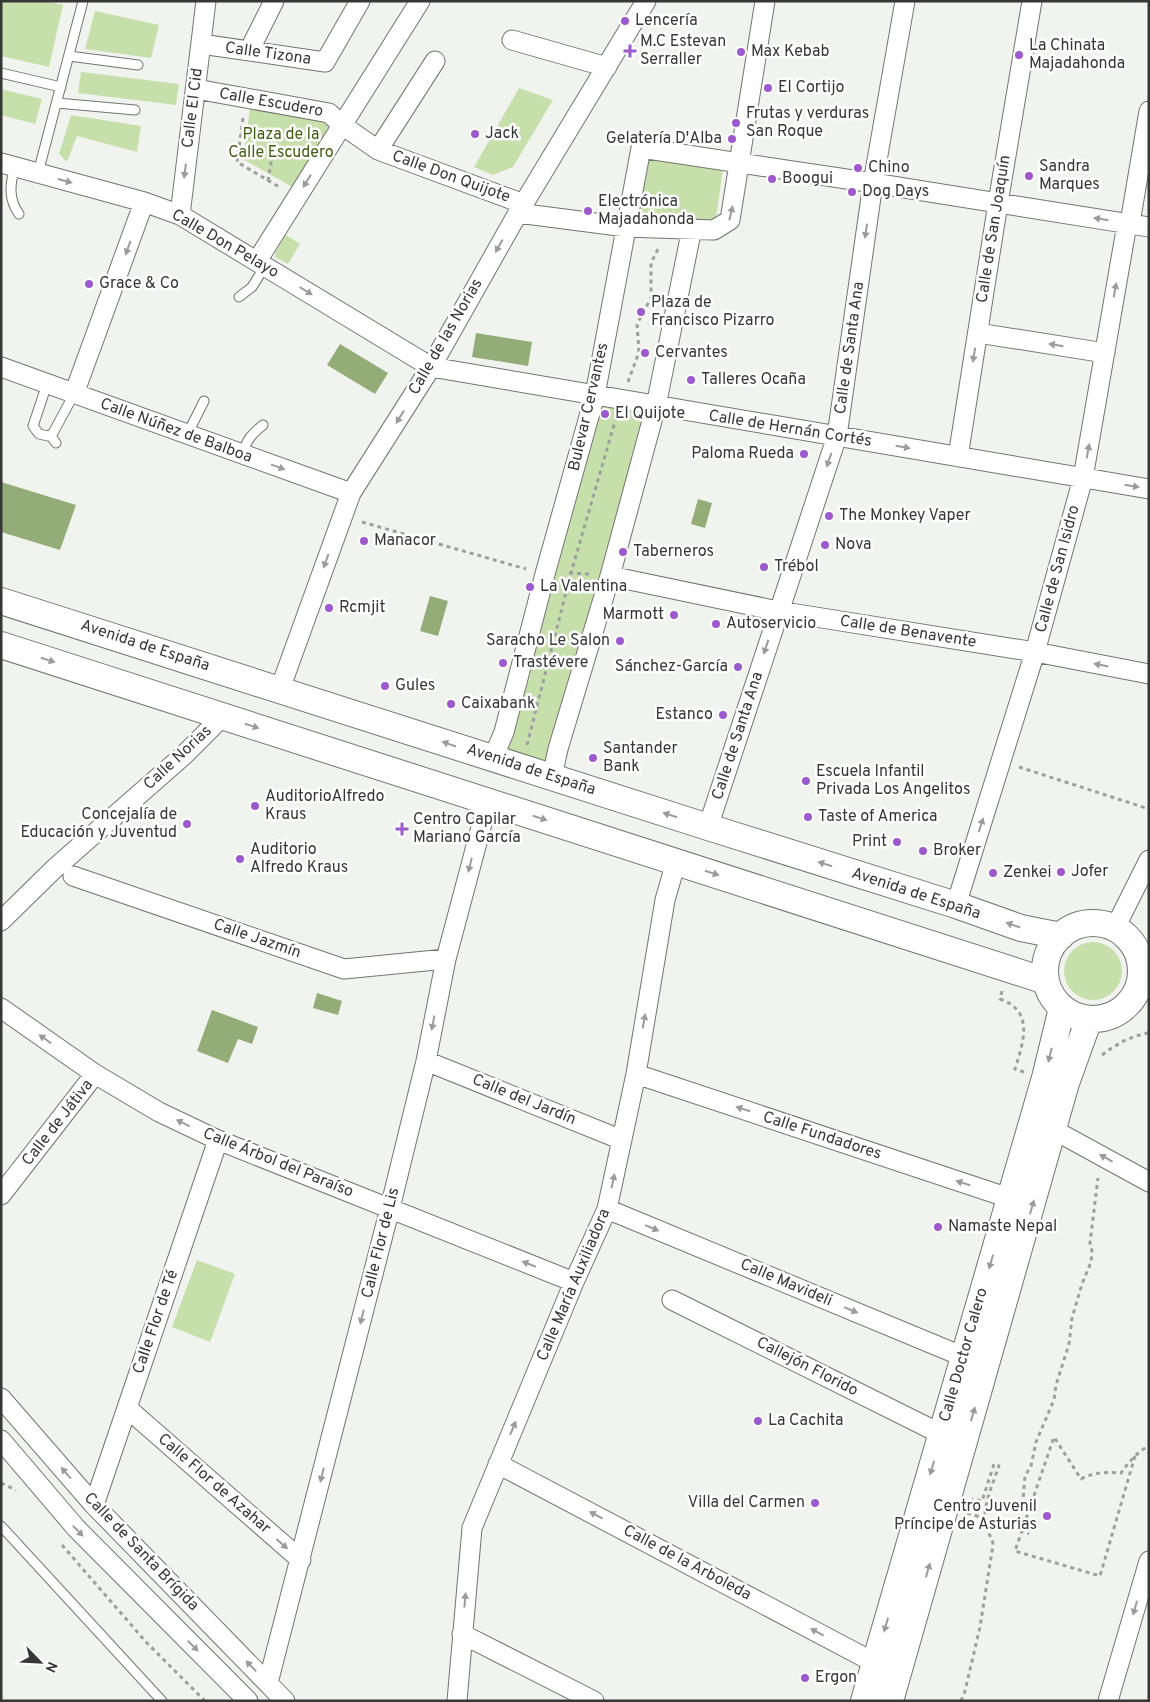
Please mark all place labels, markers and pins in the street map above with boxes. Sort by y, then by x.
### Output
place label: Lencería [635,11,698,31]
marker: Lencería [619,15,631,27]
place label: M.C Estevan Serraller [640,32,726,70]
place label: La Chinata Majadahonda [1029,36,1125,74]
place label: Max Kebab [751,42,829,62]
marker: M.C Estevan Serraller [624,45,636,57]
marker: Max Kebab [735,46,747,58]
marker: La Chinata Majadahonda [1013,49,1025,61]
place label: El Cortijo [778,78,845,98]
marker: El Cortijo [762,82,774,94]
place label: Frutas y verduras San Roque [746,104,869,142]
marker: Frutas y verduras San Roque [730,117,742,129]
place label: Jack [485,124,519,144]
marker: Jack [469,128,481,140]
place label: Gelatería D'Alba [606,129,722,149]
marker: Gelatería D'Alba [726,133,738,145]
place label: Sandra Marques [1039,157,1100,195]
place label: Chino [868,158,910,178]
marker: Chino [852,162,864,174]
place label: Boogui [782,169,833,189]
marker: Sandra Marques [1023,170,1035,182]
marker: Boogui [766,173,778,185]
place label: Dog Days [862,182,929,202]
marker: Dog Days [846,186,858,198]
place label: Electrónica Majadahonda [598,192,694,230]
marker: Electrónica Majadahonda [582,205,594,217]
place label: Grace & Co [99,274,179,294]
marker: Grace & Co [83,278,95,290]
place label: Plaza de Francisco Pizarro [651,293,775,331]
marker: Plaza de Francisco Pizarro [635,306,647,318]
place label: Cervantes [655,343,728,363]
marker: Cervantes [639,347,651,359]
place label: Talleres Ocaña [701,370,806,390]
marker: Talleres Ocaña [685,374,697,386]
place label: El Quijote [615,404,685,424]
marker: El Quijote [599,408,611,420]
place label: Paloma Rueda [691,444,794,464]
marker: Paloma Rueda [798,448,810,460]
place label: The Monkey Vaper [839,506,971,526]
marker: The Monkey Vaper [823,510,835,522]
place label: Manacor [374,531,436,551]
marker: Manacor [358,535,370,547]
place label: Nova [835,535,872,555]
marker: Nova [819,539,831,551]
place label: Taberneros [633,542,714,562]
marker: Taberneros [617,546,629,558]
place label: Trébol [774,557,819,577]
marker: Trébol [758,561,770,573]
place label: La Valentina [540,577,627,597]
marker: La Valentina [524,581,536,593]
place label: Rcmjit [339,598,385,618]
marker: Rcmjit [323,602,335,614]
place label: Marmott [602,605,664,625]
marker: Marmott [668,609,680,621]
place label: Autoservicio [726,614,816,634]
marker: Autoservicio [710,618,722,630]
place label: Saracho Le Salon [486,631,610,651]
marker: Saracho Le Salon [614,635,626,647]
place label: Trastévere [513,653,588,673]
marker: Trastévere [497,657,509,669]
place label: Sánchez-García [615,657,728,677]
marker: Sánchez-García [732,661,744,673]
place label: Gules [395,676,435,696]
marker: Gules [379,680,391,692]
place label: Caixabank [461,694,535,714]
marker: Caixabank [445,698,457,710]
place label: Estanco [656,705,713,725]
marker: Estanco [717,709,729,721]
place label: Santander Bank [603,739,678,777]
marker: Santander Bank [587,752,599,764]
place label: Escuela Infantil Privada Los Angelitos [816,762,970,800]
marker: Escuela Infantil Privada Los Angelitos [800,775,812,787]
place label: AuditorioAlfredo Kraus [265,787,385,825]
marker: AuditorioAlfredo Kraus [249,800,261,812]
place label: Concejalía de Educación y Juventud [20,805,177,843]
place label: Taste of America [818,807,937,827]
place label: Centro Capilar Mariano García [413,810,521,848]
marker: Taste of America [802,811,814,823]
marker: Concejalía de Educación y Juventud [181,818,193,830]
marker: Centro Capilar Mariano García [395,822,409,836]
place label: Print [852,832,887,852]
marker: Print [891,836,903,848]
place label: Auditorio Alfredo Kraus [250,840,348,878]
place label: Broker [933,841,981,861]
marker: Broker [917,845,929,857]
marker: Auditorio Alfredo Kraus [234,853,246,865]
place label: Jofer [1071,862,1108,882]
place label: Zenkei [1003,863,1052,883]
marker: Jofer [1055,866,1067,878]
marker: Zenkei [987,867,999,879]
place label: Namaste Nepal [948,1217,1057,1237]
marker: Namaste Nepal [932,1221,944,1233]
place label: La Cachita [768,1411,844,1431]
marker: La Cachita [752,1415,764,1427]
place label: Villa del Carmen [688,1493,805,1513]
marker: Villa del Carmen [809,1497,821,1509]
place label: Centro Juvenil Príncipe de Asturias [894,1497,1037,1535]
marker: Centro Juvenil Príncipe de Asturias [1041,1510,1053,1522]
place label: Ergon [815,1668,857,1688]
marker: Ergon [799,1672,811,1684]

